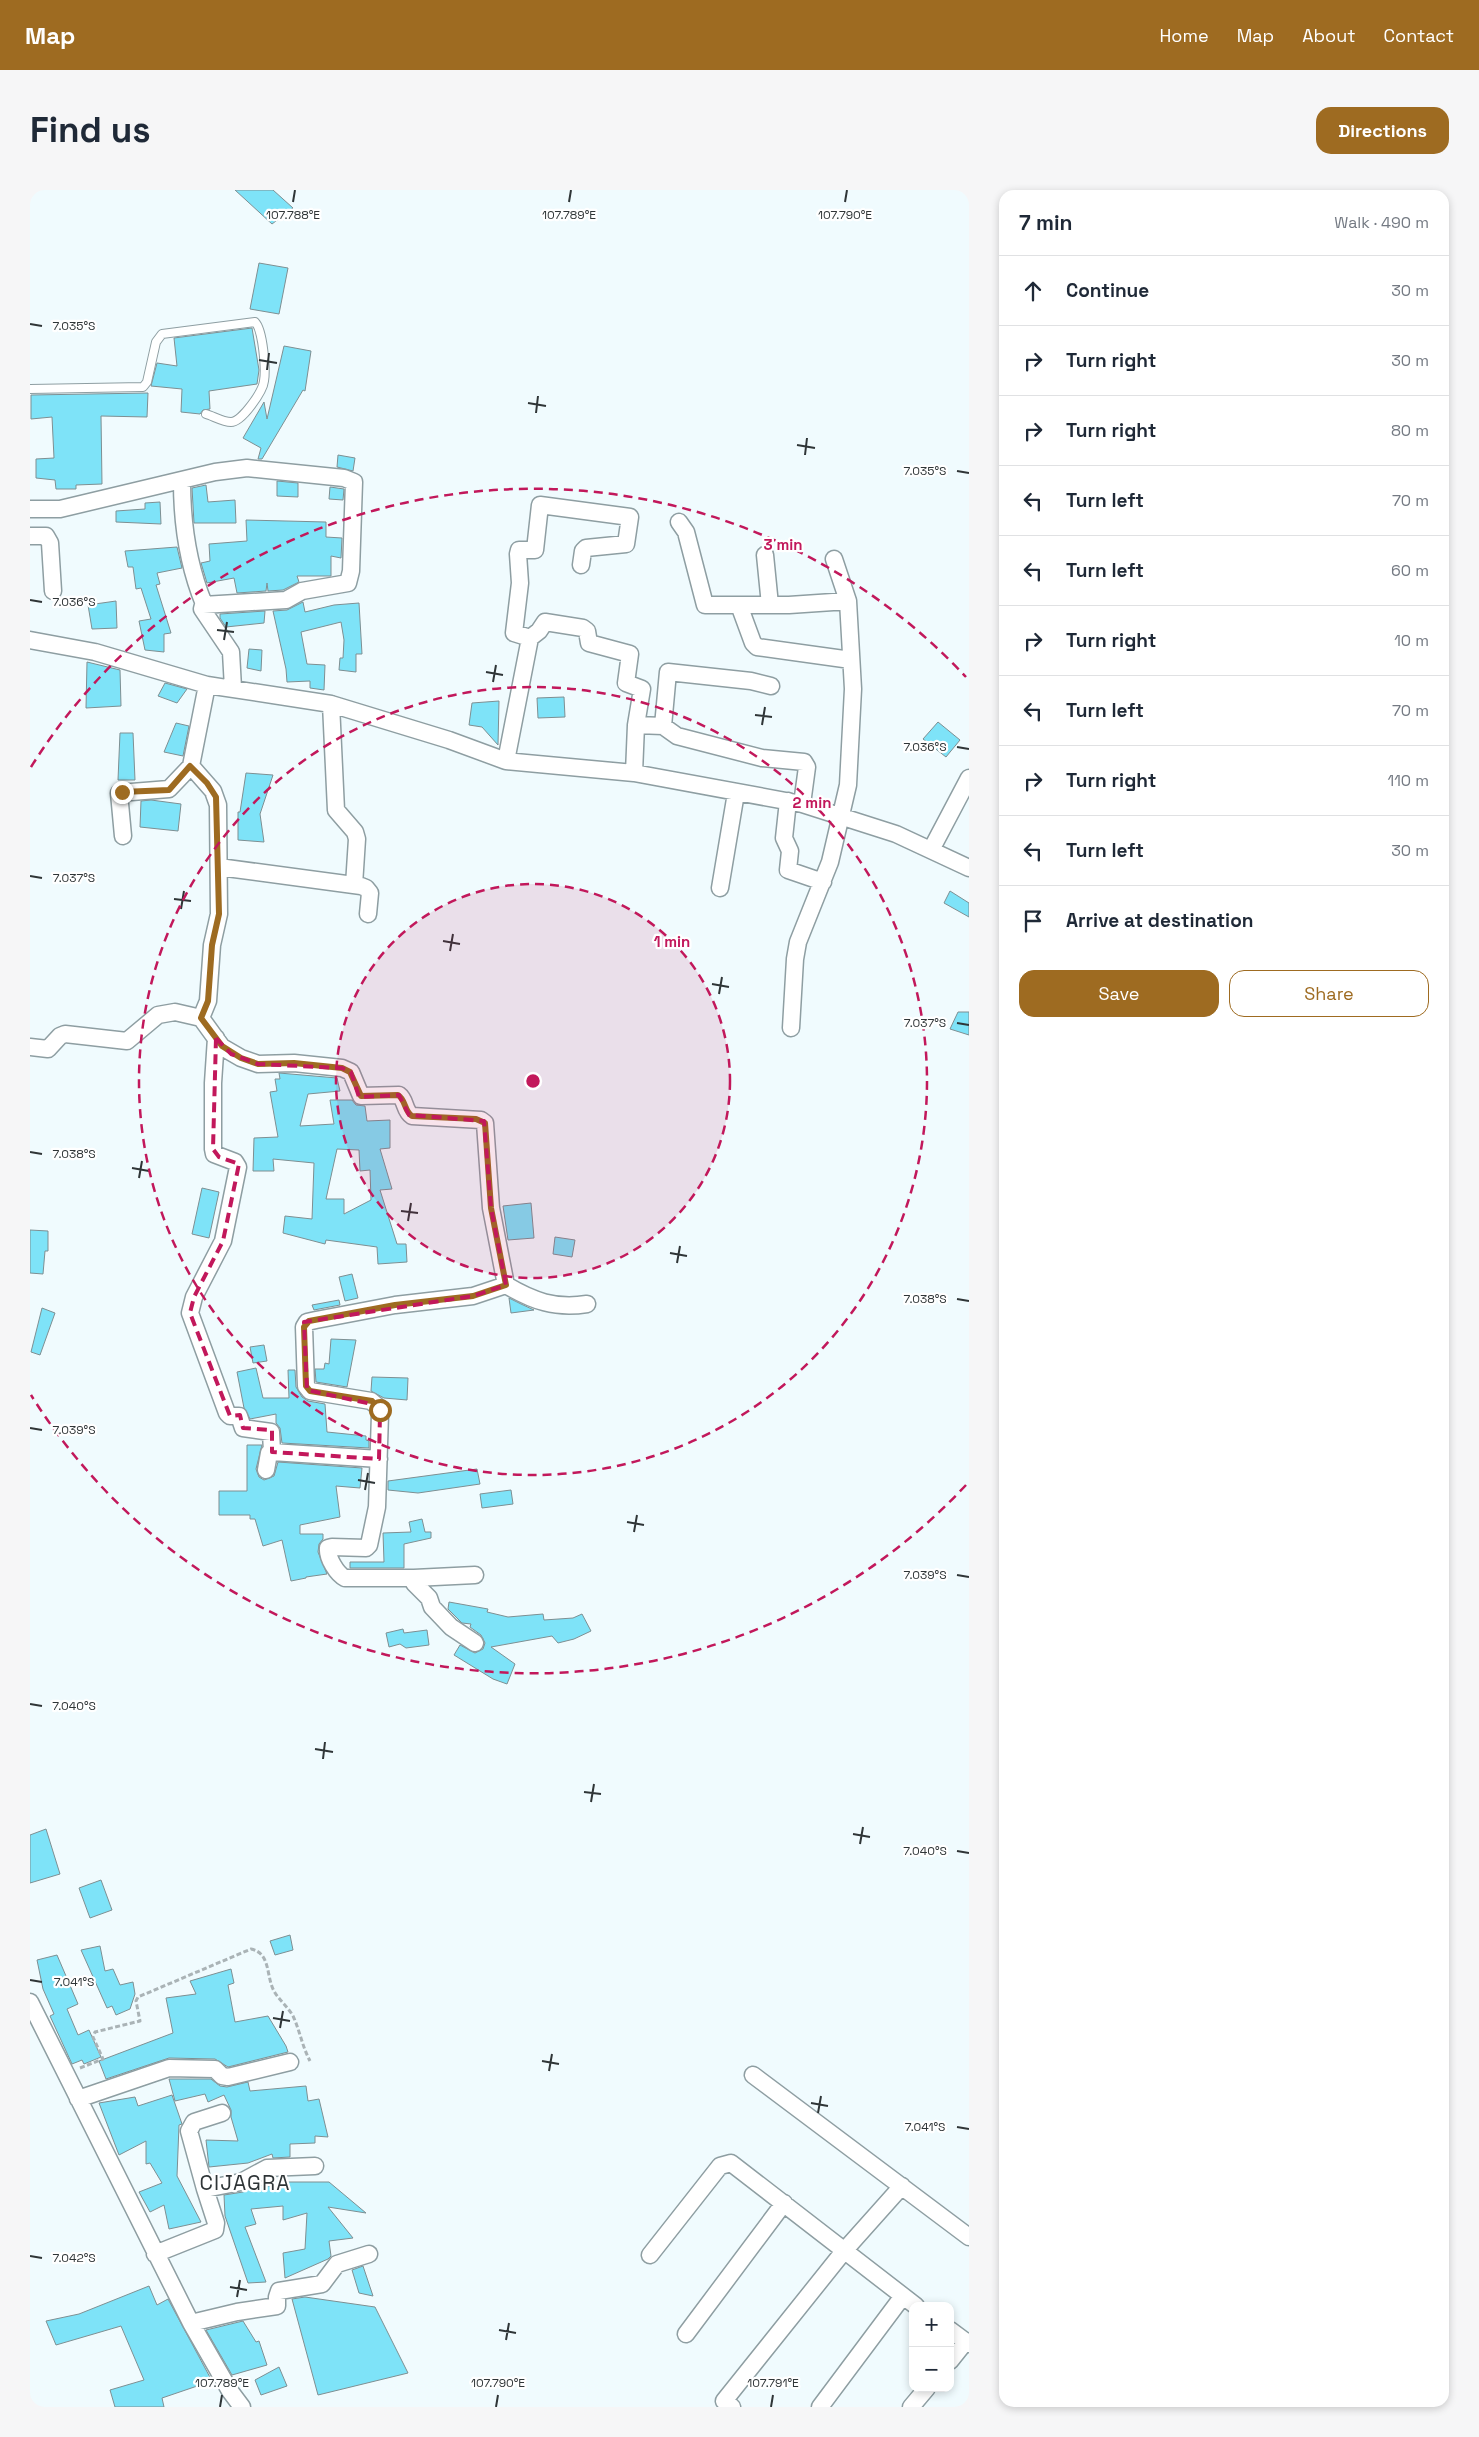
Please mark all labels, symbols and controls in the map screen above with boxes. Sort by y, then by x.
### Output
text: Map [25,20,75,51]
text: Home [1160,24,1209,47]
text: Map [1237,24,1274,47]
text: About [1302,24,1356,47]
text: Contact [1384,24,1454,47]
button: Directions [1316,107,1449,154]
text: Find us [30,108,151,152]
text: 107.788°E [266,207,320,223]
text: 107.789°E [542,207,596,223]
text: 107.790°E [818,207,872,223]
text: 7 min [1019,209,1072,236]
text: Walk · 490 m [1334,212,1429,233]
icon: ahead [1019,277,1047,305]
text: Continue [1066,278,1149,303]
text: 30 m [1391,280,1429,301]
text: 7.035°S [53,318,95,334]
icon: right [1019,347,1047,375]
text: Turn right [1066,348,1156,373]
text: 30 m [1391,350,1429,371]
icon: right [1019,417,1047,445]
text: Turn right [1066,418,1156,443]
text: 80 m [1391,420,1429,441]
text: 7.035°S [904,463,946,479]
icon: left [1019,487,1047,515]
text: Turn left [1066,488,1144,513]
text: 70 m [1392,490,1429,511]
text: 3 min [764,535,802,554]
icon: left [1019,557,1047,585]
text: Turn left [1066,558,1144,583]
text: 60 m [1391,560,1429,581]
text: 7.036°S [52,594,96,610]
icon: right [1019,627,1047,655]
text: Turn right [1066,628,1156,653]
text: 10 m [1394,630,1429,651]
icon: left [1019,697,1047,725]
text: Turn left [1066,698,1144,723]
text: 70 m [1392,700,1429,721]
text: 7.036°S [903,739,947,755]
icon: right [1019,767,1047,795]
text: Turn right [1066,768,1156,793]
text: 110 m [1387,770,1429,791]
route end [111,781,134,804]
text: 2 min [793,793,831,812]
icon: left [1019,837,1047,865]
text: Turn left [1066,838,1144,863]
text: 30 m [1391,840,1429,861]
text: 7.037°S [53,870,95,886]
icon: arrive [1019,907,1047,935]
text: Arrive at destination [1066,908,1254,933]
text: 1 min [654,932,690,951]
button: Save [1019,970,1219,1017]
button: Share [1229,970,1429,1017]
text: 7.037°S [904,1015,946,1031]
centre of rings [524,1072,542,1090]
text: 7.038°S [52,1146,96,1162]
text: 7.038°S [903,1291,947,1307]
route start [369,1399,392,1422]
text: 7.039°S [52,1422,96,1438]
text: 7.039°S [903,1567,947,1583]
text: 7.040°S [52,1698,96,1714]
text: 7.040°S [903,1843,947,1859]
text: 7.041°S [54,1974,94,1990]
text: 7.041°S [905,2119,945,2135]
district label: CIJAGRA [200,2169,290,2196]
text: 7.042°S [52,2250,96,2266]
map controls [909,2302,954,2392]
button: + [909,2302,954,2347]
button: − [909,2347,954,2392]
text: 107.789°E [195,2375,249,2391]
text: 107.790°E [471,2375,525,2391]
text: 107.791°E [747,2375,799,2391]

